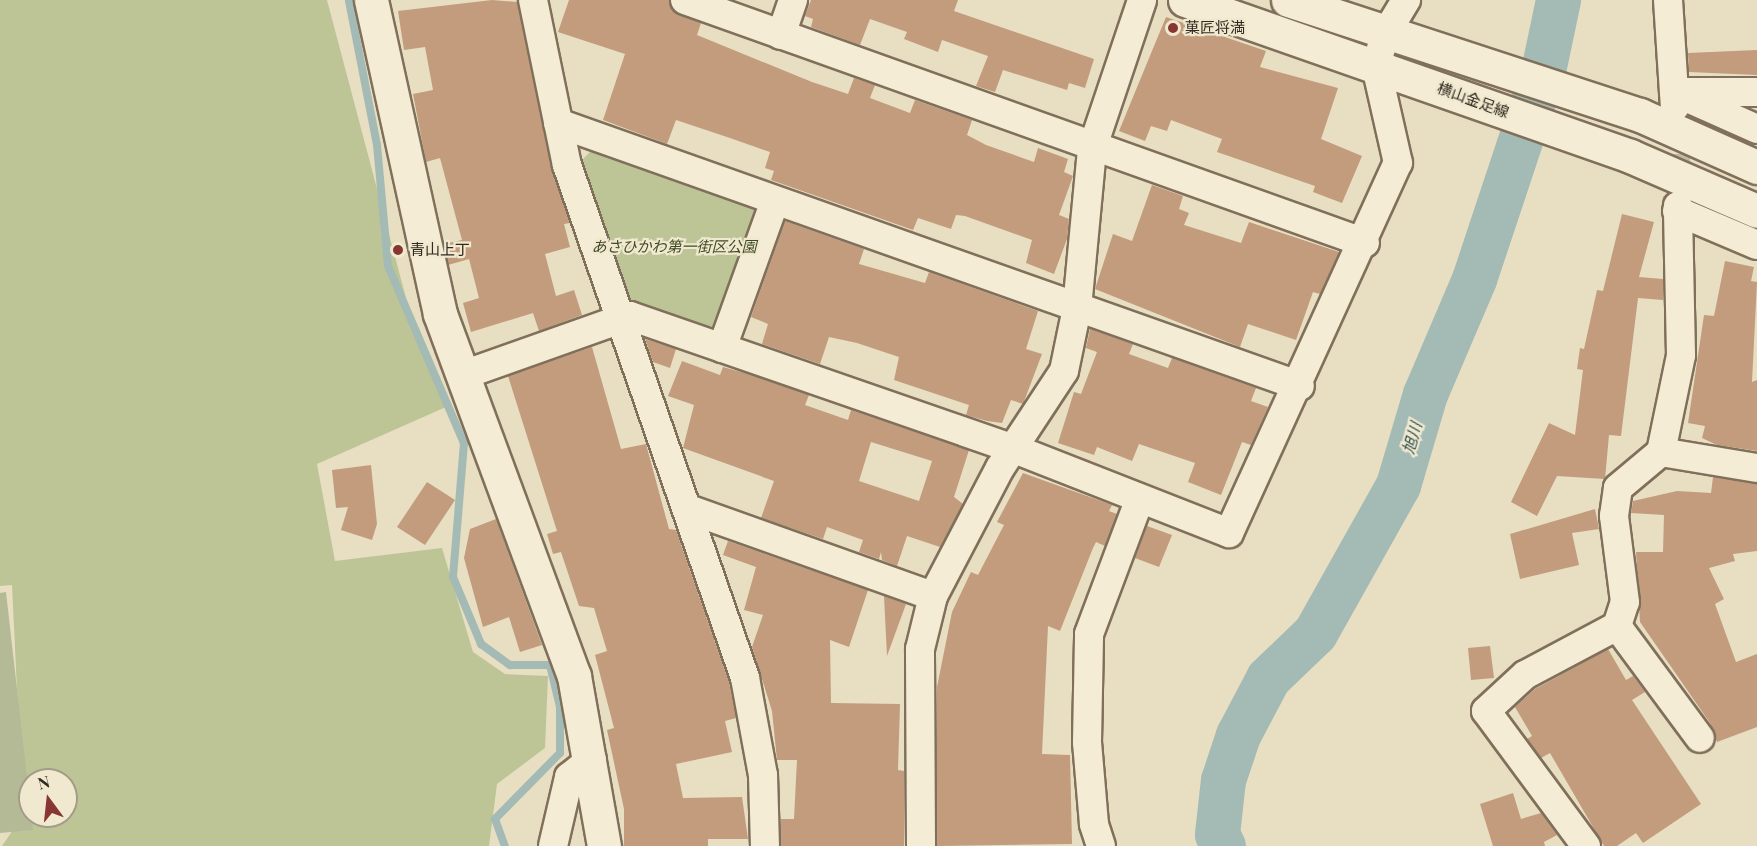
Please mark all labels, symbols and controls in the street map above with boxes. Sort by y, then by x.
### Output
place label: 菓匠将満 [1185,19,1245,37]
marker: 菓匠将満 [1166,21,1180,35]
street label: 横山金足線 [1435,79,1511,121]
park label: あさひかわ第一街区公園 [592,238,756,256]
place label: 青山上丁 [410,241,470,259]
marker: 青山上丁 [391,243,405,257]
water label: 旭川 [1398,420,1426,456]
north arrow [18,768,78,828]
text: N [35,770,52,794]

